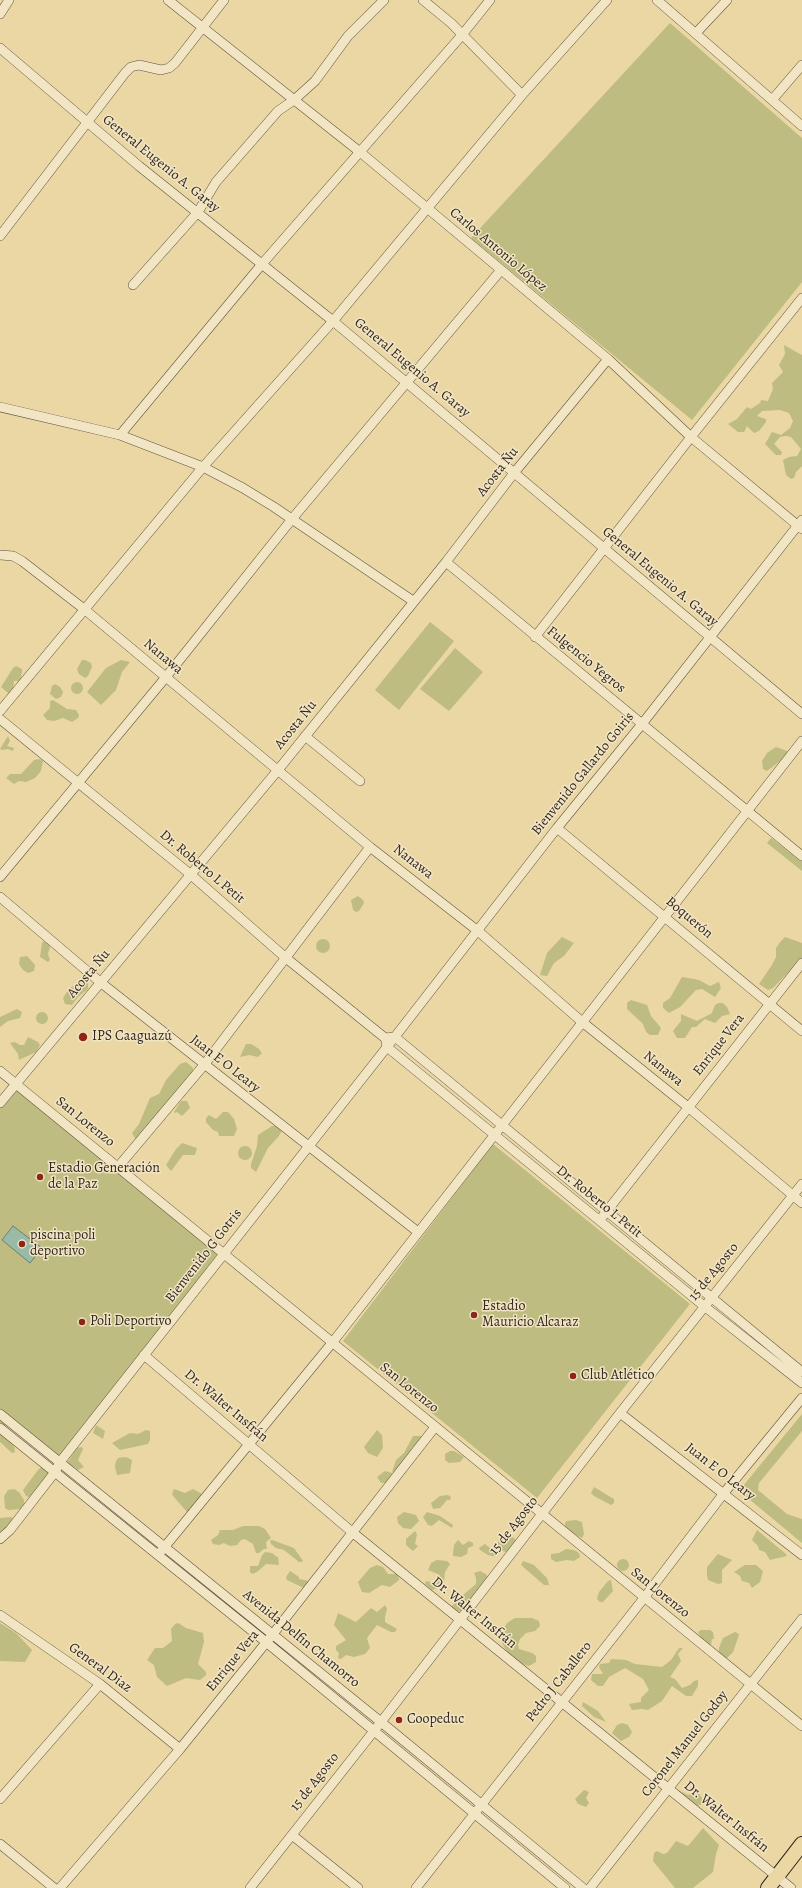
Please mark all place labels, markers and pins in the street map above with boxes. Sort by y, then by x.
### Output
place label: IPS Caaguazú [92,1029,172,1045]
marker: IPS Caaguazú [77,1031,89,1043]
place label: Estadio Generación de la Paz [48,1161,160,1194]
marker: Estadio Generación de la Paz [35,1172,45,1182]
place label: piscina poli deportivo [30,1228,96,1260]
marker: piscina poli deportivo [17,1239,27,1249]
place label: Estadio Mauricio Alcaraz [482,1299,579,1332]
marker: Estadio Mauricio Alcaraz [469,1310,479,1320]
place label: Poli Deportivo [90,1314,172,1330]
marker: Poli Deportivo [77,1317,87,1327]
place label: Club Atlético [581,1368,654,1384]
marker: Club Atlético [568,1371,578,1381]
place label: Coopeduc [407,1712,464,1728]
marker: Coopeduc [394,1715,404,1725]

